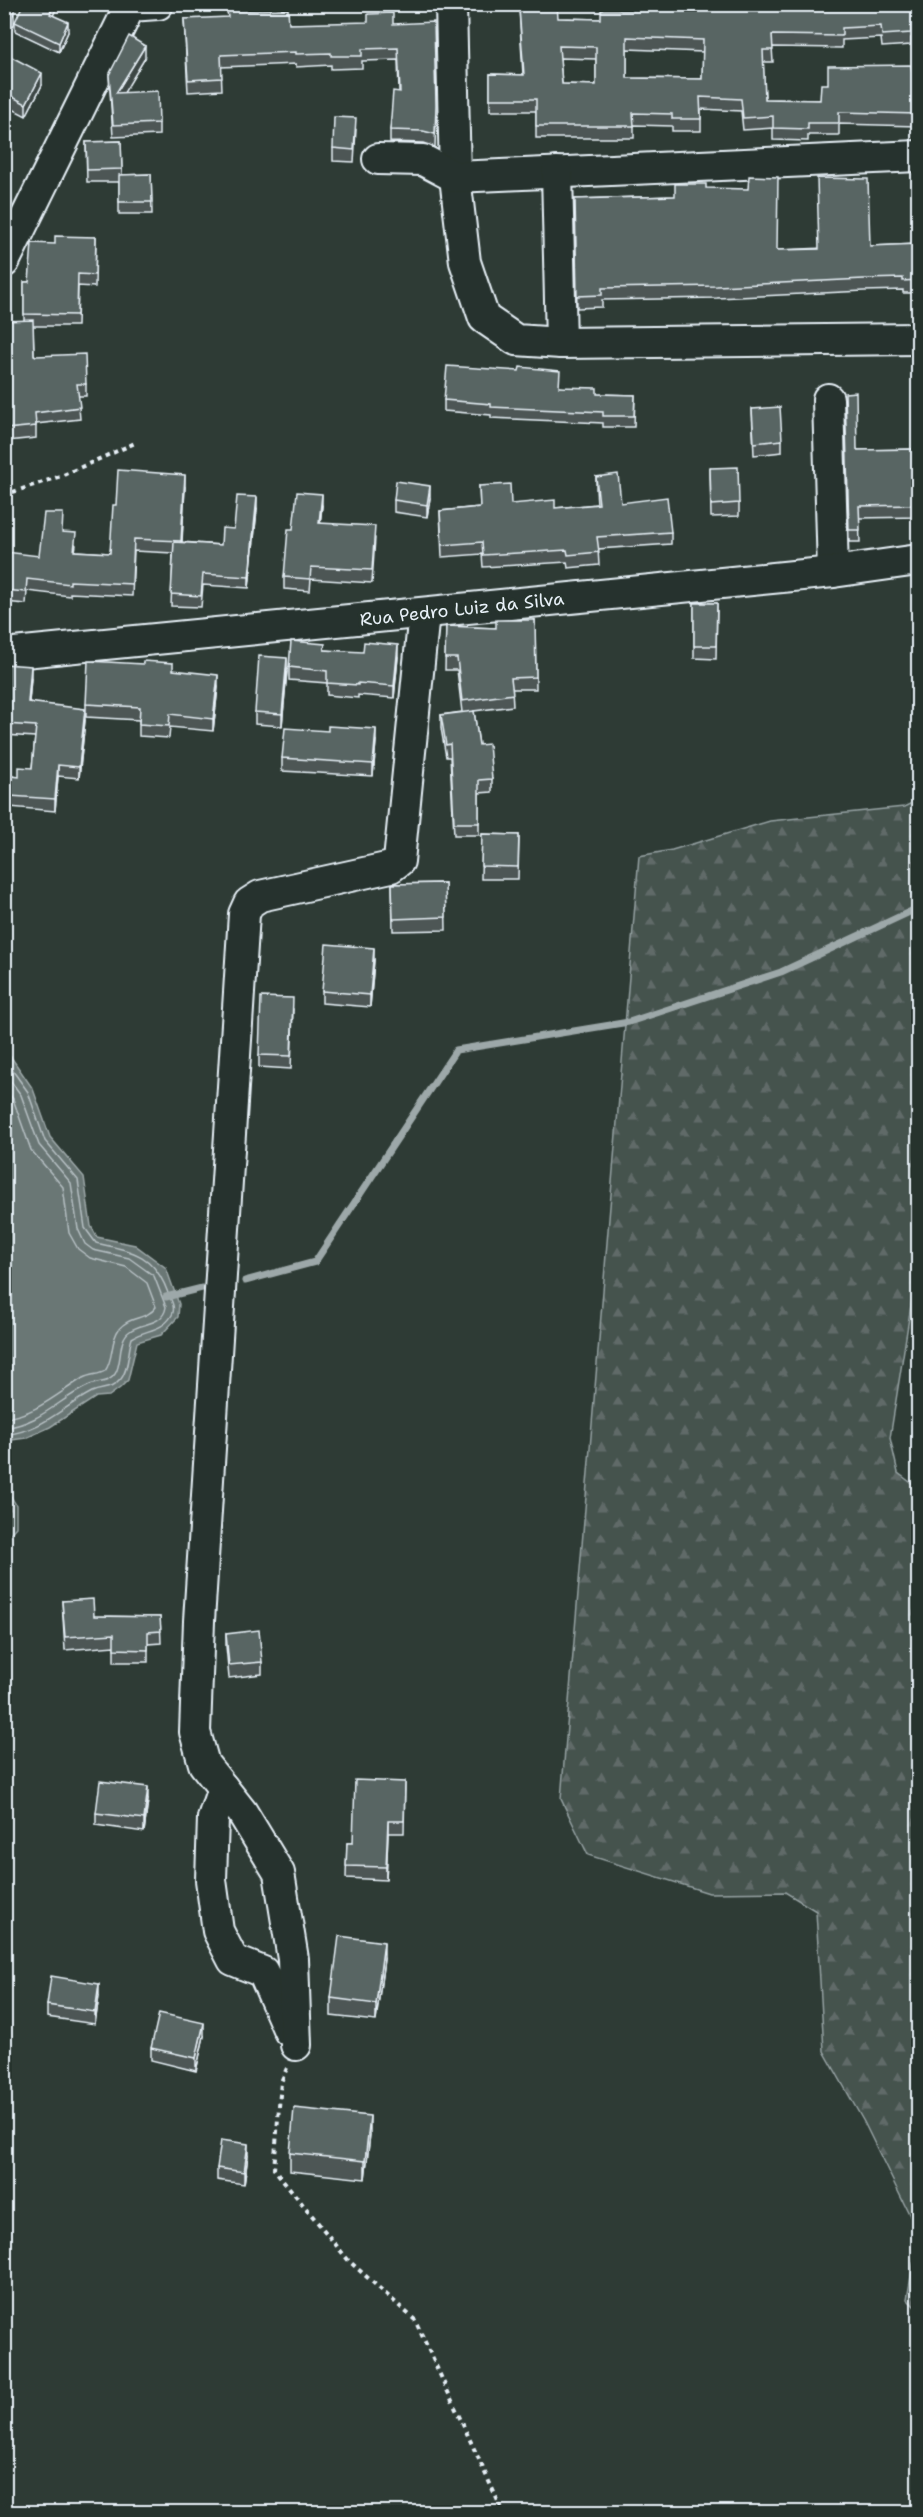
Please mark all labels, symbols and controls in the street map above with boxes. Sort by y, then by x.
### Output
street label: Rua Pedro Luiz da Silva [359,586,565,632]

